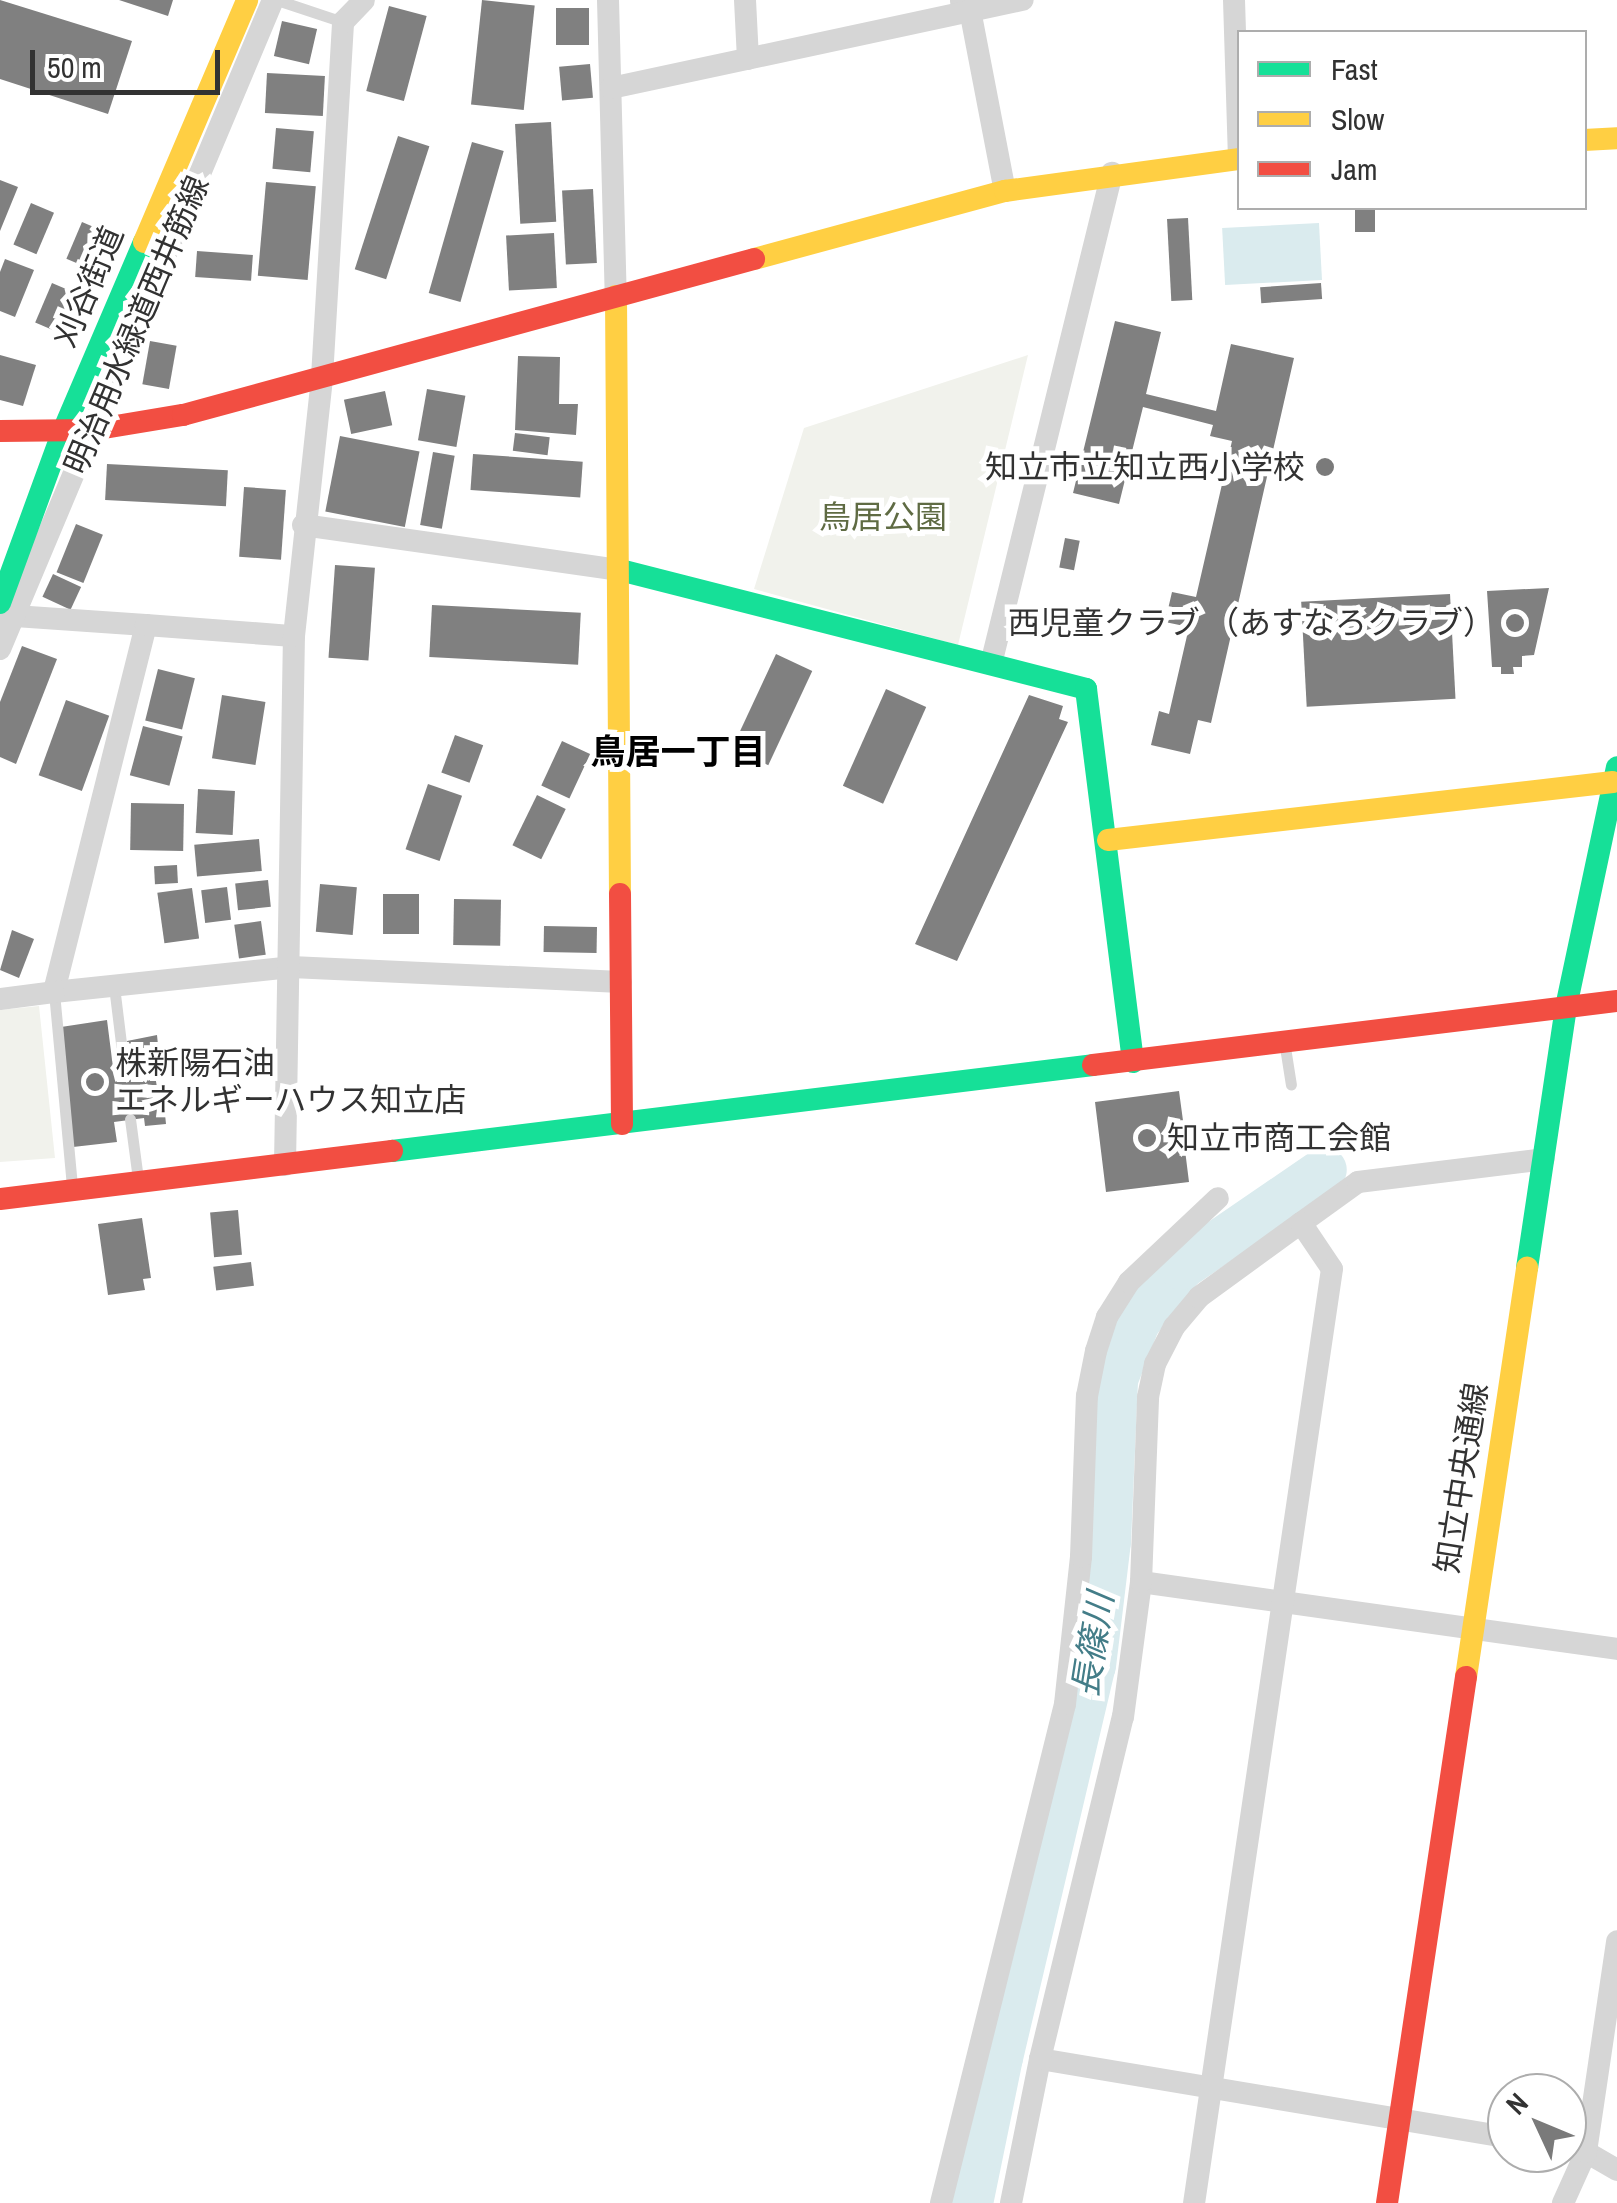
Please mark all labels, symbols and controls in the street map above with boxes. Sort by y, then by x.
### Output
scale bar [35,30,225,92]
legend [1237,30,1587,210]
text: 50 m [47,47,102,87]
text: Fast [1331,49,1378,89]
text: Slow [1331,99,1384,139]
text: Jam [1331,149,1377,189]
street label: 明治用水緑道西井筋線 [57,170,217,480]
street label: 刈谷街道 [46,221,132,353]
place label: 知立市立知立西小学校 [985,448,1305,486]
marker: 知立市立知立西小学校 [1314,456,1336,478]
park label: 鳥居公園 [819,498,947,536]
place label: 西児童クラブ （あすなろクラブ） [1008,604,1495,642]
marker: 西児童クラブ （あすなろクラブ） [1504,612,1526,634]
district label: 鳥居一丁目 [591,731,765,773]
place label: 株新陽石油 エネルギーハウス知立店 [115,1045,467,1120]
marker: 株新陽石油 エネルギーハウス知立店 [84,1071,106,1093]
place label: 知立市商工会館 [1167,1119,1391,1157]
marker: 知立市商工会館 [1136,1127,1158,1149]
street label: 知立中央通線 [1428,1380,1496,1576]
water label: 長篠川 [1064,1590,1122,1700]
north arrow [1487,2073,1587,2173]
text: N [1497,2084,1536,2123]

